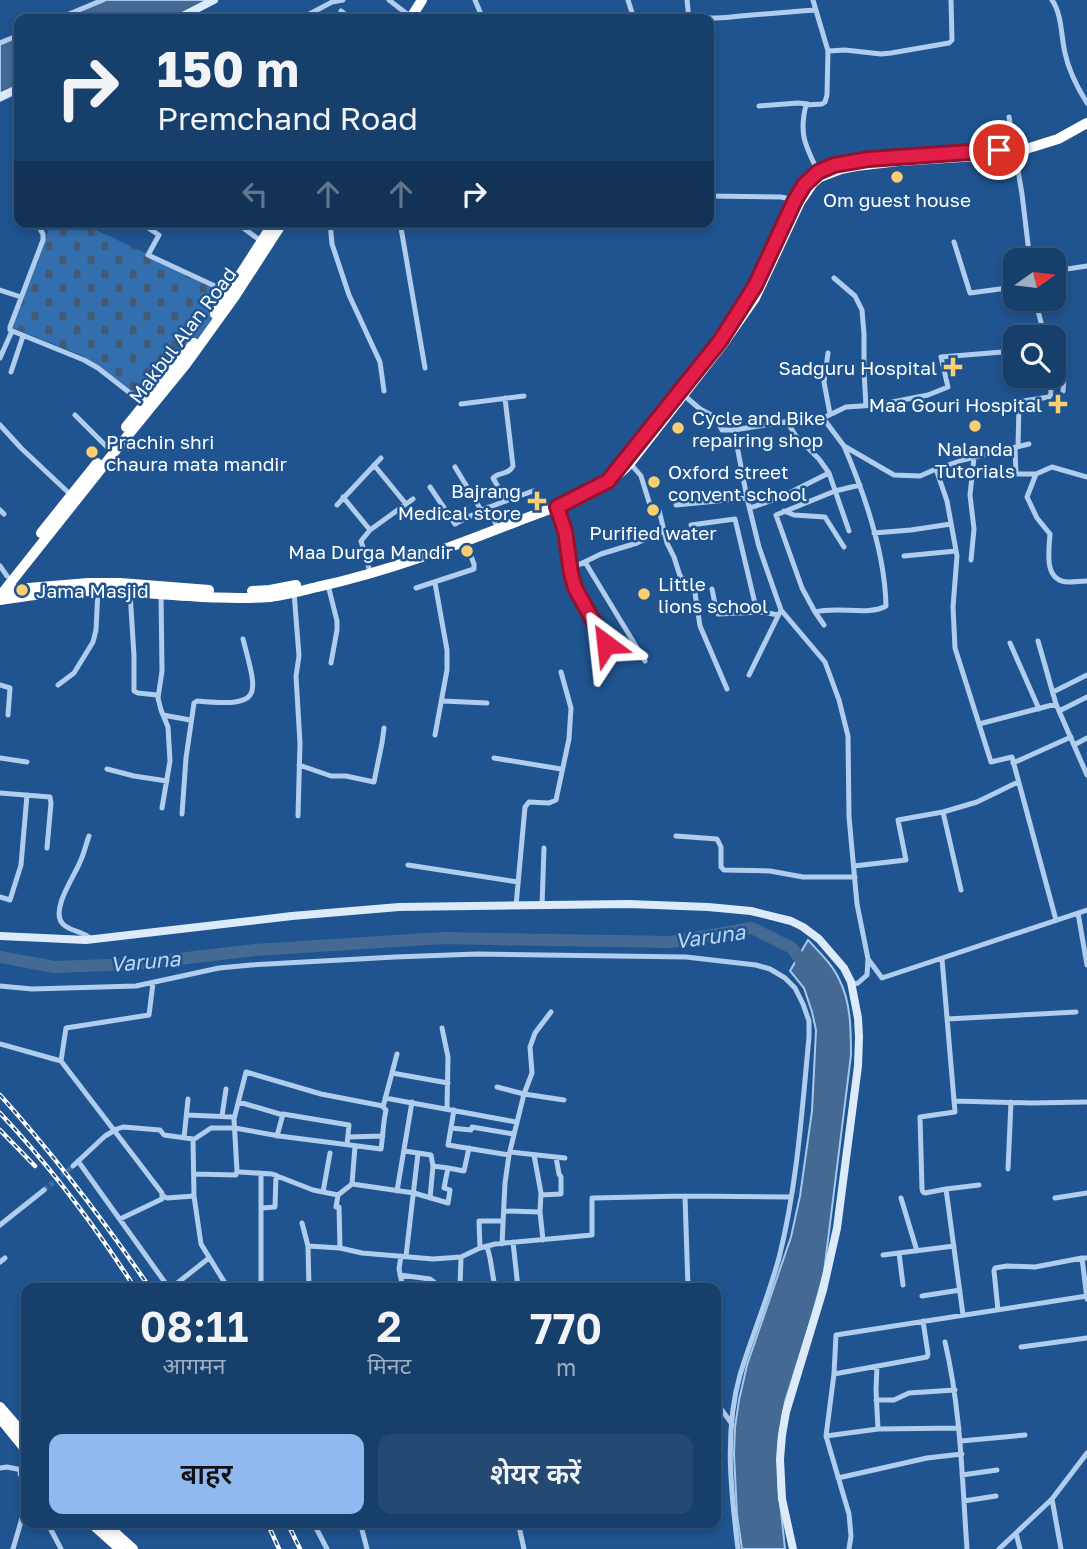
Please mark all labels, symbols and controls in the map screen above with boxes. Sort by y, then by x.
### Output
text: 150 m [157,39,299,98]
icon: right [42,42,133,133]
text: Premchand Road [157,99,418,137]
pin [969,120,1029,180]
icon: arrive [980,131,1018,169]
marker: Om guest house [889,169,905,185]
icon: left [236,175,274,213]
icon: ahead [309,175,347,213]
icon: ahead [382,175,420,213]
icon: right [455,175,493,213]
place label: Om guest house [823,188,971,211]
north arrow [1003,248,1066,312]
map controls [1003,248,1066,388]
street label: Makbul Alan Road [123,263,241,407]
button: search [1003,325,1066,388]
place label: Sadguru Hospital [778,356,937,379]
marker: Sadguru Hospital [943,357,963,377]
place label: Maa Gouri Hospital [869,393,1042,416]
marker: Maa Gouri Hospital [1048,394,1068,414]
place label: Cycle and Bike repairing shop [692,406,825,451]
marker: Nalanda Tutorials [967,418,983,434]
marker: Cycle and Bike repairing shop [670,420,686,436]
place label: Prachin shri chaura mata mandir [106,430,287,475]
place label: Nalanda Tutorials [935,437,1015,482]
marker: Prachin shri chaura mata mandir [84,444,100,460]
place label: Oxford street convent school [668,460,807,505]
marker: Oxford street convent school [646,474,662,490]
place label: Bajrang Medical store [398,479,521,524]
marker: Bajrang Medical store [527,491,547,511]
marker: Purified water [645,502,661,518]
place label: Purified water [589,521,717,544]
place label: Maa Durga Mandir [288,540,454,563]
marker: Maa Durga Mandir [459,543,475,559]
place label: Little lions school [658,572,768,617]
place label: Jama Masjid [36,579,149,602]
marker: Jama Masjid [14,582,30,598]
marker: Little lions school [636,586,652,602]
position arrow [569,607,643,681]
water label: Varuna [673,918,748,954]
water label: Varuna [109,945,182,977]
text: 08:11 [140,1301,248,1351]
text: 2 [377,1301,402,1351]
text: 770 [530,1303,602,1353]
text: आगमन [163,1351,226,1379]
text: मिनट [367,1351,411,1379]
text: m [556,1353,576,1381]
button: बाहर [49,1434,364,1514]
button: शेयर करें [378,1434,693,1514]

